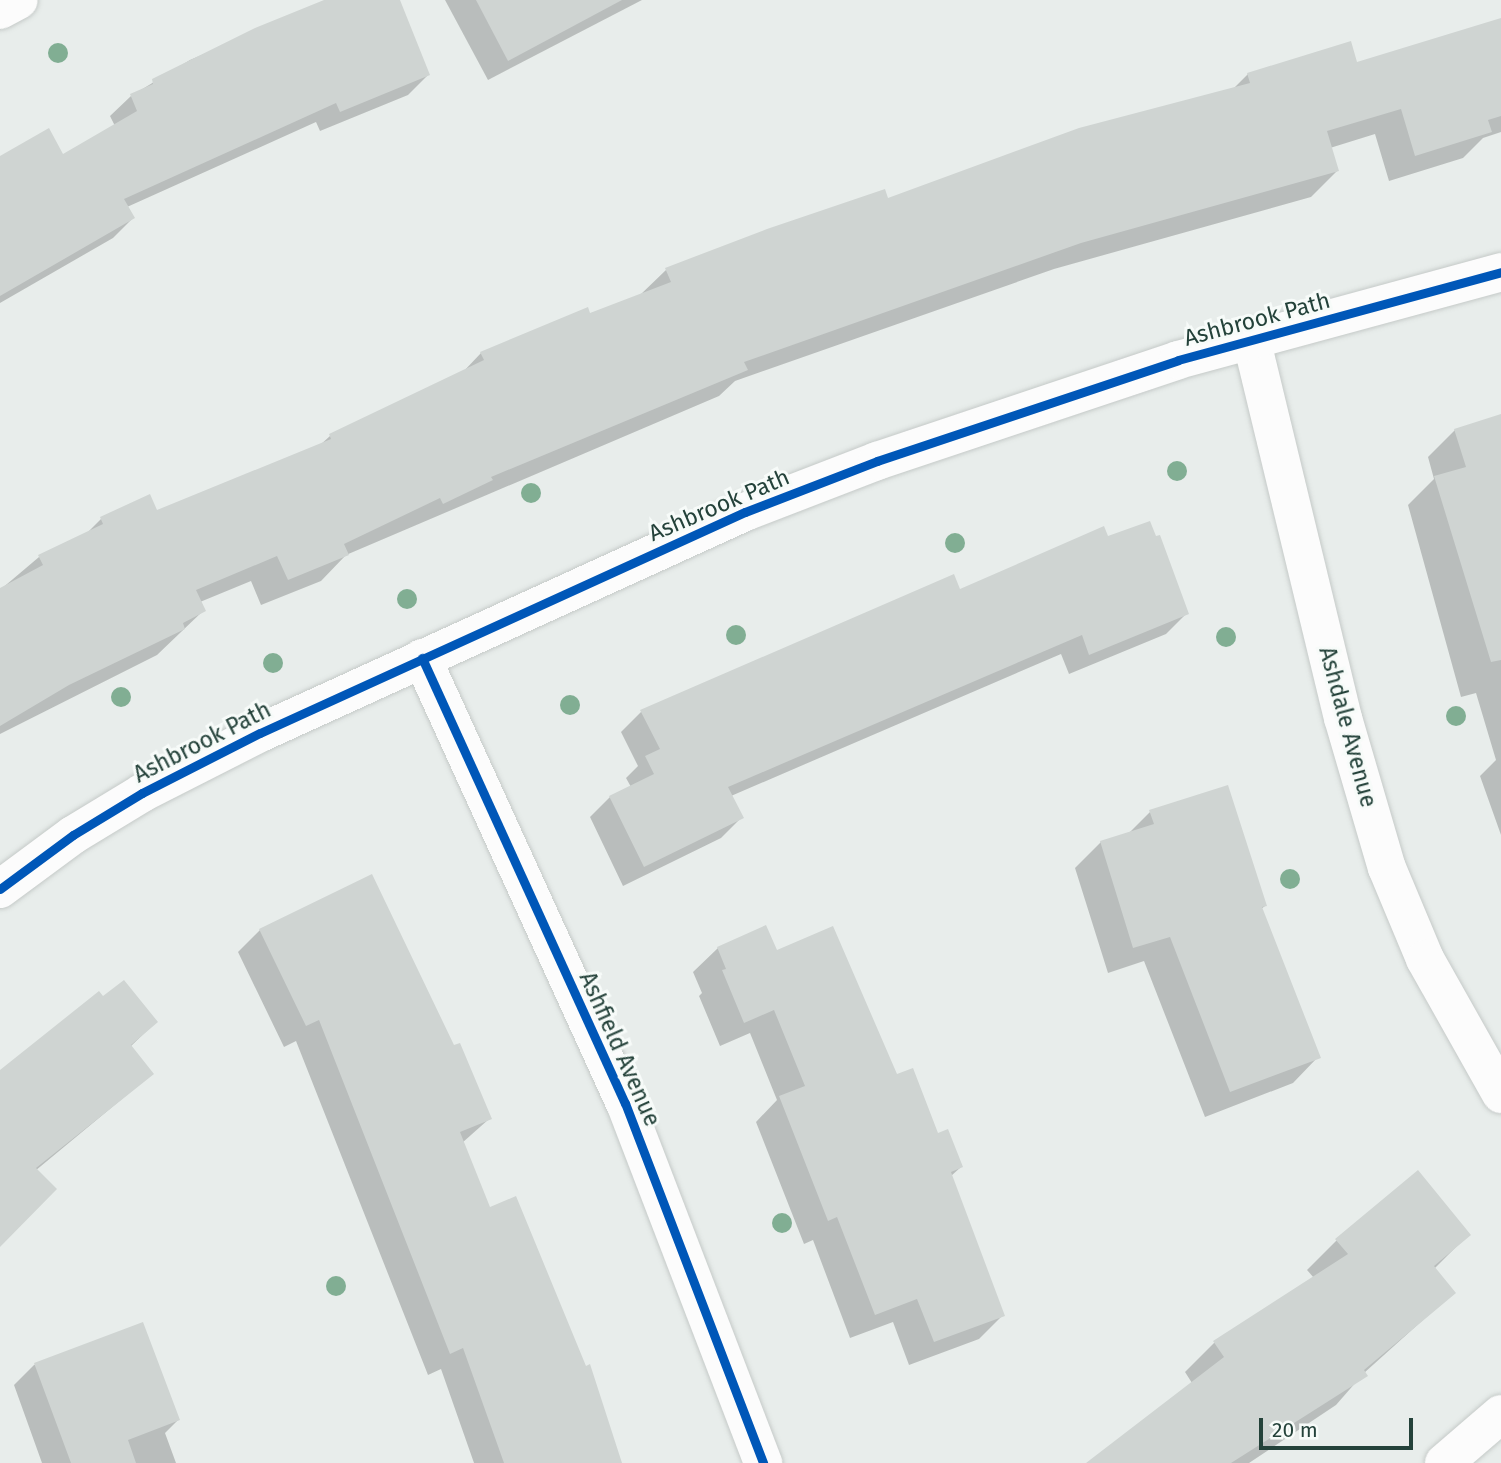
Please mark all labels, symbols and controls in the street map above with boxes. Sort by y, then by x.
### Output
street label: Ashbrook Path [1181,286,1333,352]
street label: Ashbrook Path [644,463,794,547]
street label: Ashdale Avenue [1313,644,1383,810]
street label: Ashbrook Path [129,696,275,788]
street label: Ashfield Avenue [574,968,666,1130]
scale bar [1263,1404,1417,1448]
text: 20 m [1272,1417,1318,1443]

